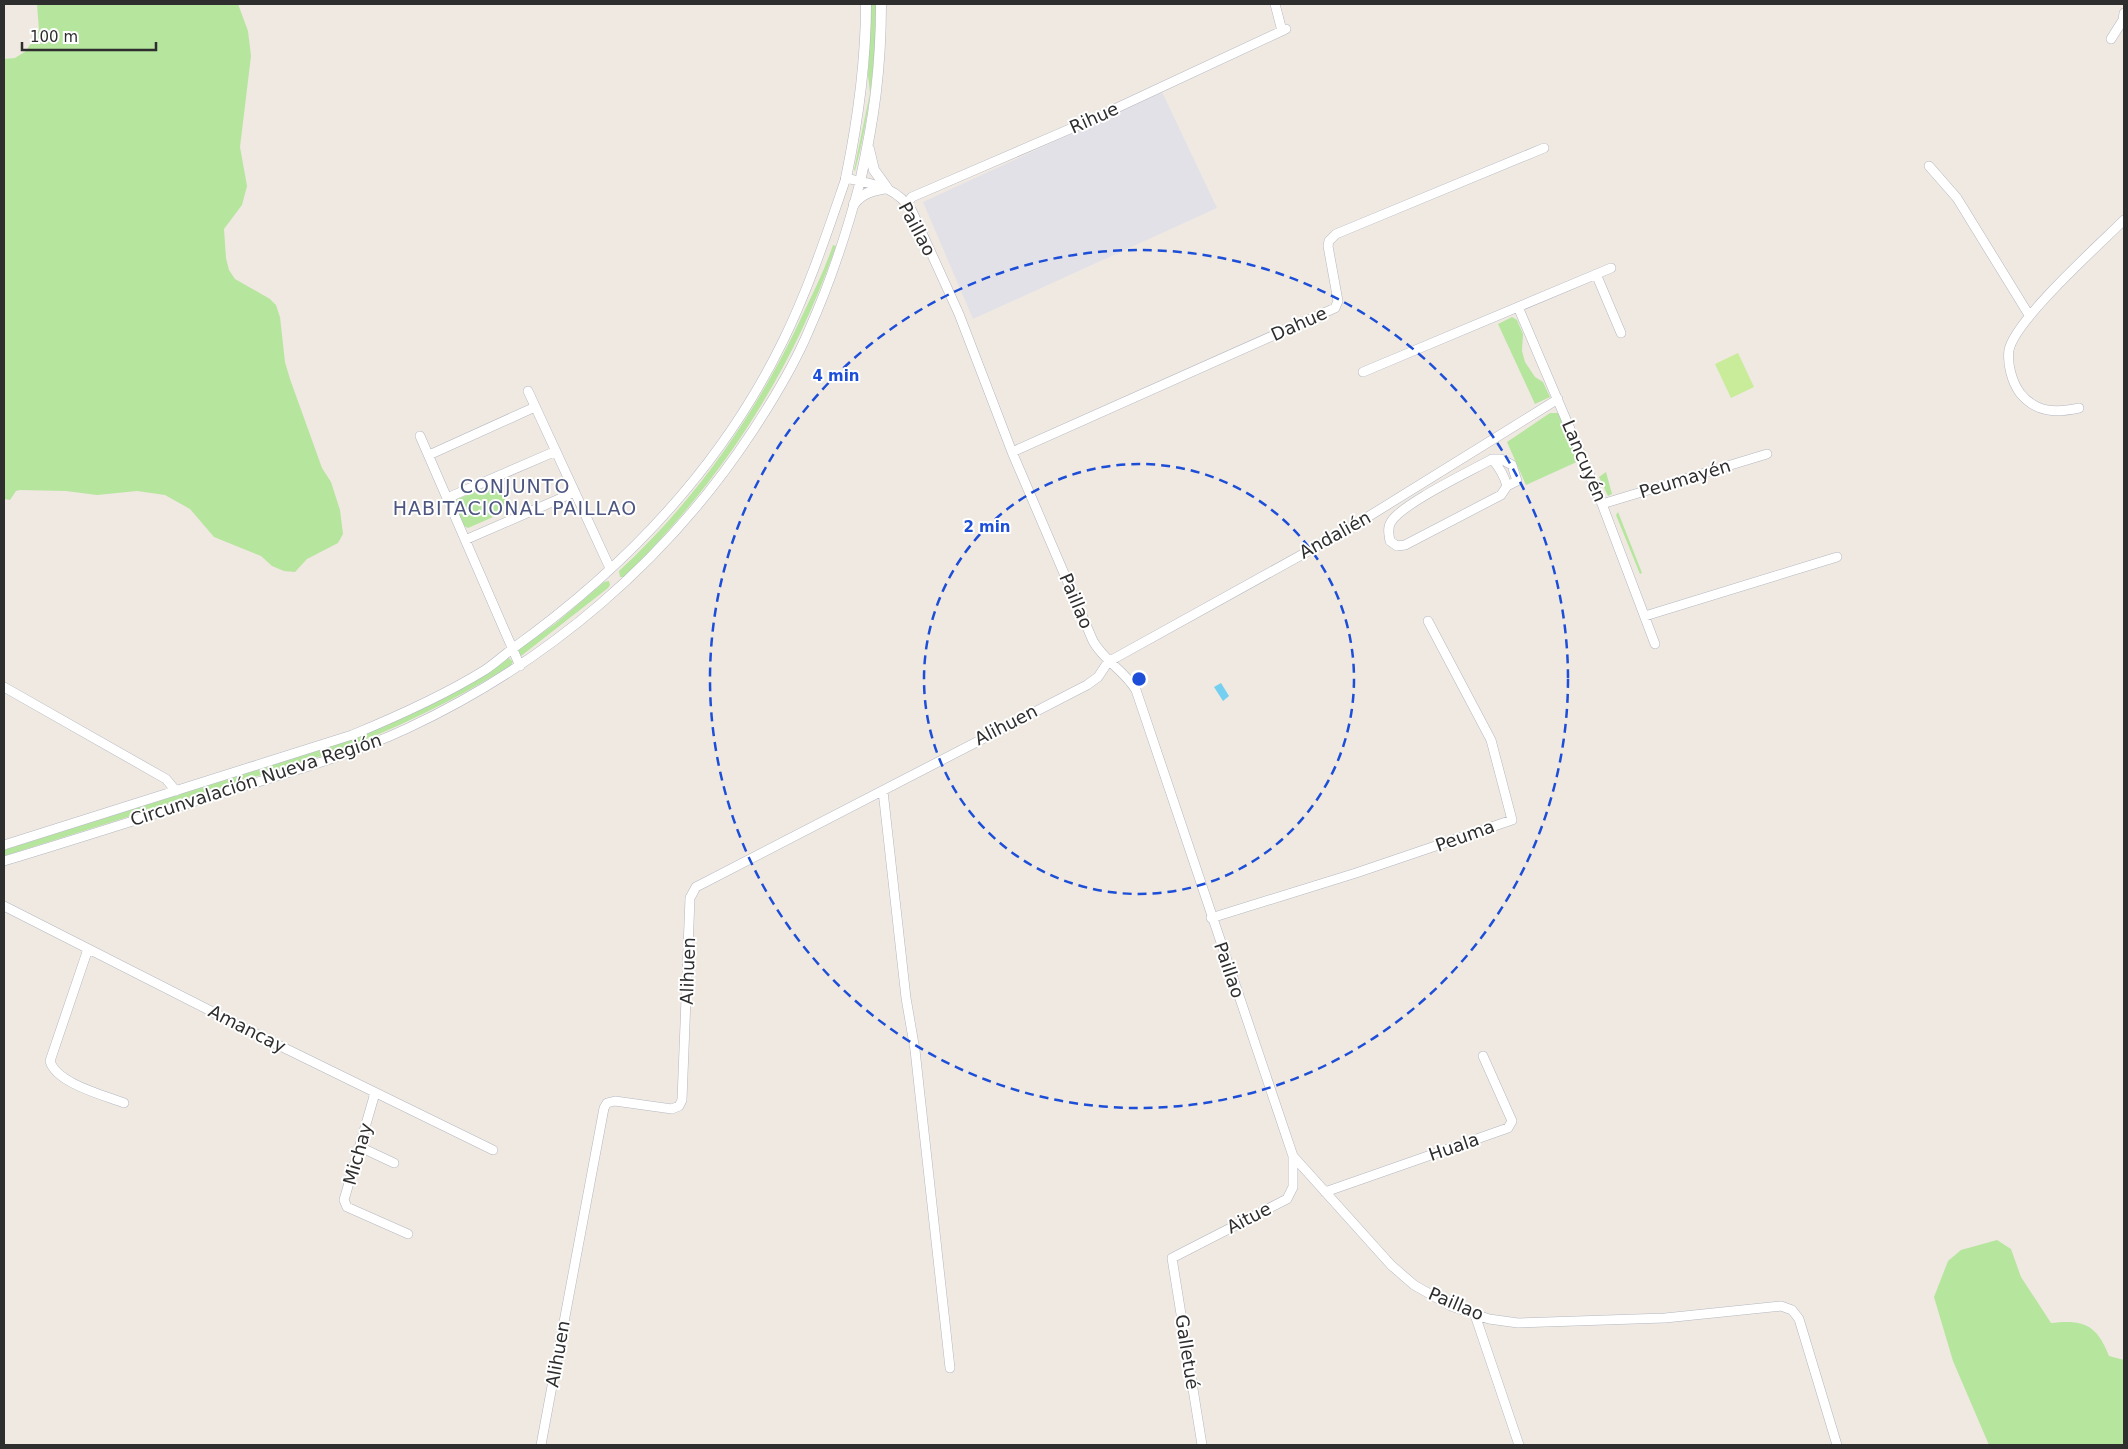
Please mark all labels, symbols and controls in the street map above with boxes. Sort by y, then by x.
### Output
scale bar [22,20,156,52]
text: 100 m [30,28,78,46]
street label: Rihue [1066,97,1122,138]
street label: Paillao [895,198,940,259]
street label: Dahue [1268,302,1330,345]
text: 4 min [812,367,860,385]
street label: Lancuyén [1558,417,1611,505]
street label: Peumayén [1637,455,1733,502]
district label: CONJUNTO HABITACIONAL PAILLAO [393,475,637,519]
street label: Andalién [1295,506,1374,563]
text: 2 min [963,518,1011,536]
street label: Paillao [1055,570,1097,632]
centre of rings [1130,670,1148,688]
street label: Alihuen [971,700,1041,749]
street label: Circunvalación Nueva Región [128,729,384,830]
street label: Peuma [1432,815,1497,856]
street label: Alihuen [676,937,699,1005]
street label: Paillao [1210,939,1249,1001]
street label: Amancay [205,1000,290,1057]
street label: Michay [339,1120,376,1187]
street label: Huala [1426,1128,1482,1165]
street label: Aitue [1223,1198,1274,1238]
street label: Paillao [1425,1283,1487,1325]
street label: Galletué [1171,1313,1204,1391]
street label: Alihuen [541,1319,574,1389]

